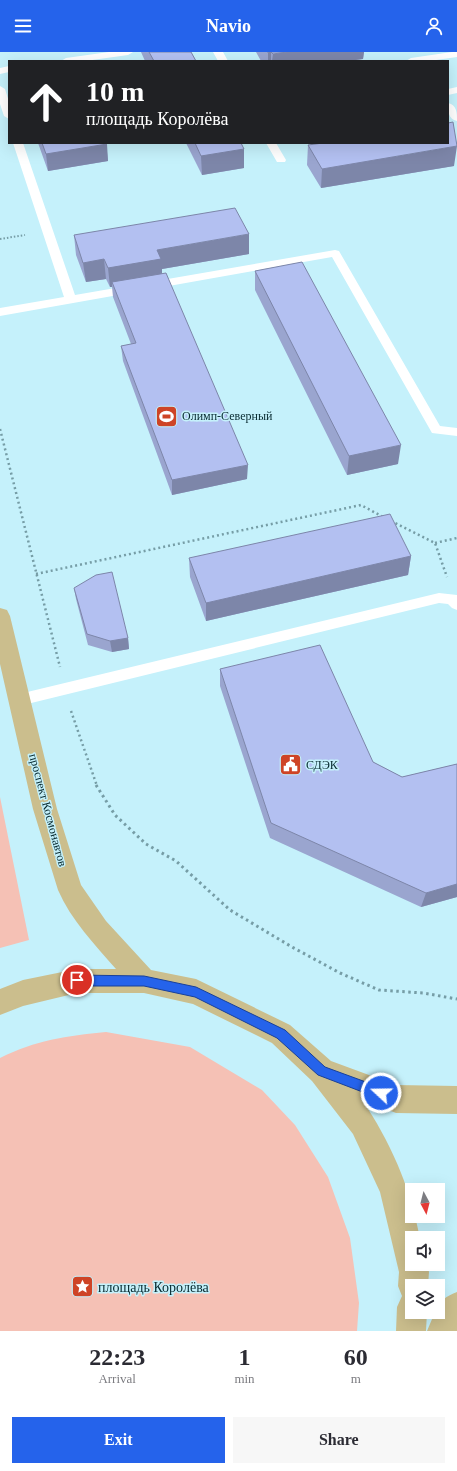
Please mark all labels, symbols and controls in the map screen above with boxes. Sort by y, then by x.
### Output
icon: menu [12,15,34,37]
icon: person [423,15,445,37]
text: Navio [206,16,251,36]
icon: ahead [20,76,72,128]
text: 10 m [86,76,144,107]
text: площадь Королёва [86,109,228,129]
sports icon: Олимп-Северный [153,403,179,429]
place label: Олимп-Северный [182,409,273,423]
street label: проспект Космонавтов [26,752,70,868]
public building icon: СДЭК [277,752,303,778]
place label: СДЭК [306,758,339,772]
pin [60,963,94,997]
icon: arrive [66,969,88,991]
position arrow [360,1072,402,1114]
north arrow [405,1183,445,1223]
map controls [405,1183,445,1319]
button: sound [405,1231,445,1271]
place icon: площадь Королёва [70,1274,96,1300]
button: layers [405,1279,445,1319]
place label: площадь Королёва [98,1280,210,1295]
text: 22:23 [89,1344,145,1370]
text: 1 [238,1344,250,1370]
text: 60 [344,1344,368,1370]
text: Arrival [98,1371,136,1386]
text: min [234,1371,255,1386]
text: m [351,1371,361,1386]
button: Exit [12,1417,225,1463]
button: Share [233,1417,445,1463]

